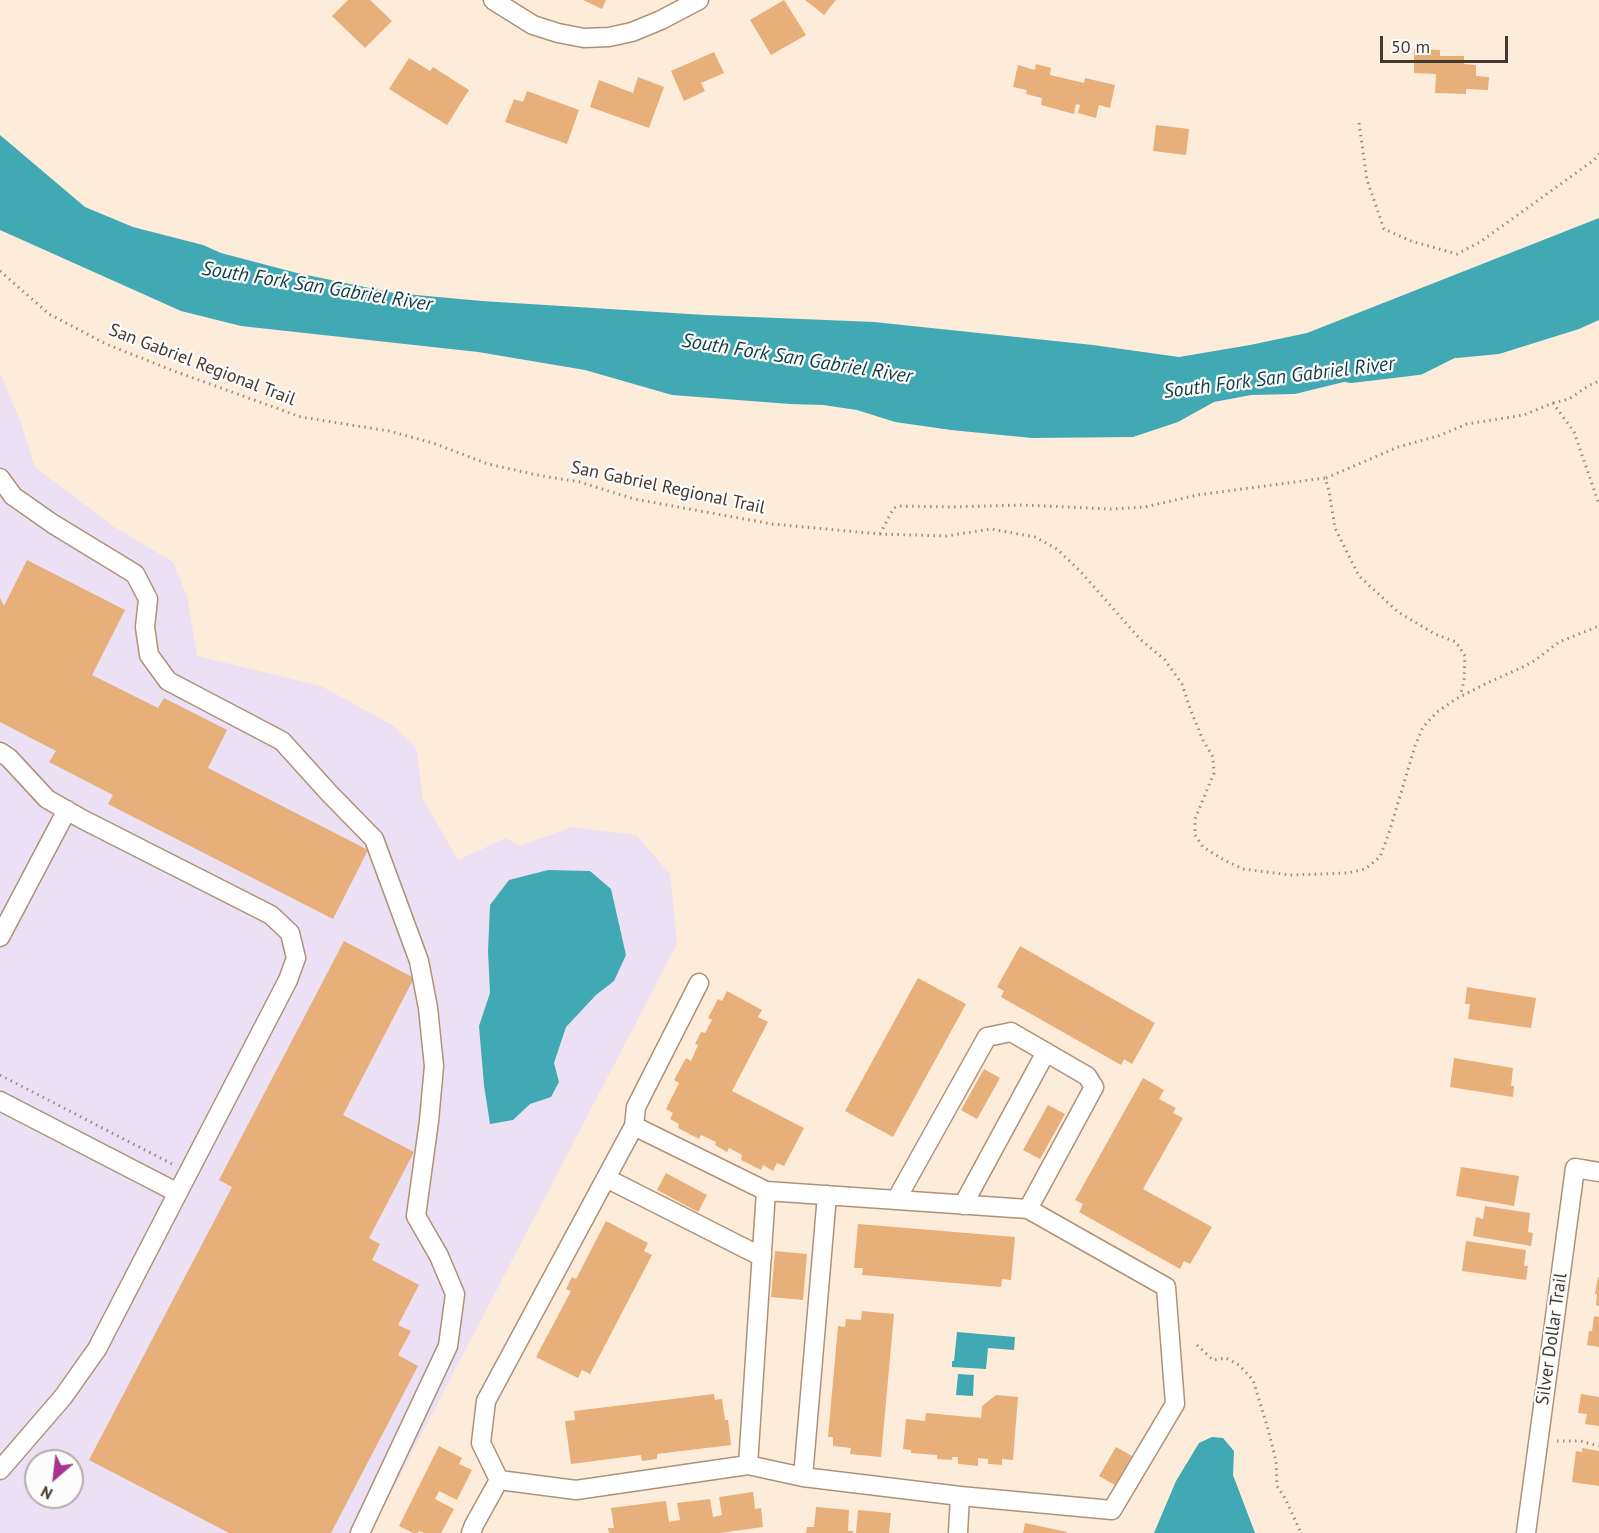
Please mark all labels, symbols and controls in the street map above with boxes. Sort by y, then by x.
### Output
scale bar [1383,24,1510,62]
text: 50 m [1391,35,1430,58]
water label: South Fork San Gabriel River [200,257,434,317]
street label: San Gabriel Regional Trail [106,319,298,411]
water label: South Fork San Gabriel River [680,329,914,389]
water label: South Fork San Gabriel River [1162,352,1396,404]
street label: San Gabriel Regional Trail [569,457,767,519]
street label: Silver Dollar Trail [1532,1272,1572,1406]
north arrow [24,1449,84,1509]
text: N [37,1482,56,1504]

